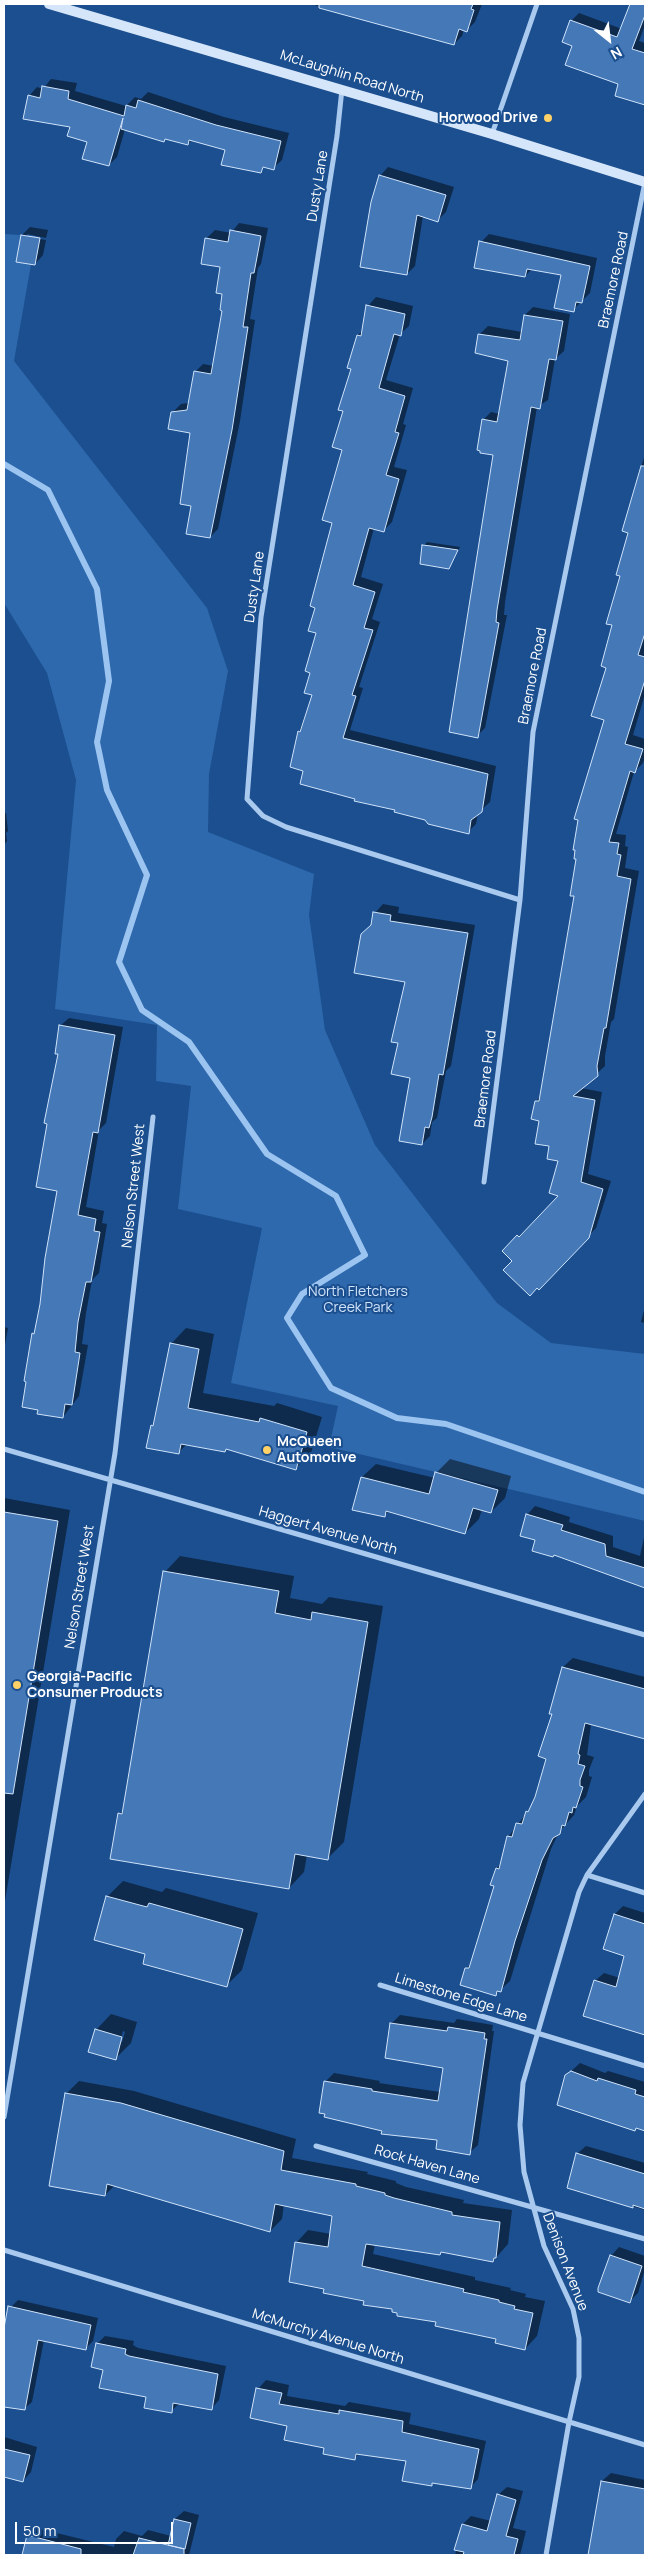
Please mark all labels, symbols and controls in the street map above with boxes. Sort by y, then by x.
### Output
north arrow [584,15,634,65]
text: N [608,43,626,64]
street label: McLaughlin Road North [278,47,426,107]
place label: Horwood Drive [439,110,538,126]
marker: Horwood Drive [542,112,554,124]
street label: Dusty Lane [304,149,332,223]
street label: Braemore Road [596,230,632,330]
street label: Dusty Lane [242,550,268,624]
street label: Braemore Road [515,626,551,726]
street label: Braemore Road [472,1029,500,1129]
street label: Nelson Street West [119,1123,149,1249]
park label: North Fletchers Creek Park [308,1284,408,1316]
place label: McQueen Automotive [277,1434,356,1466]
marker: McQueen Automotive [261,1444,273,1456]
street label: Haggert Avenue North [257,1503,399,1559]
street label: Nelson Street West [62,1524,98,1650]
place label: Georgia-Pacific Consumer Products [27,1669,163,1701]
marker: Georgia-Pacific Consumer Products [11,1679,23,1691]
street label: Limestone Edge Lane [393,1970,529,2026]
street label: Rock Haven Lane [372,2142,482,2188]
street label: Denison Avenue [539,2211,591,2313]
street label: McMurchy Avenue North [250,2306,406,2368]
scale bar [18,2512,175,2544]
text: 50 m [23,2520,57,2541]

